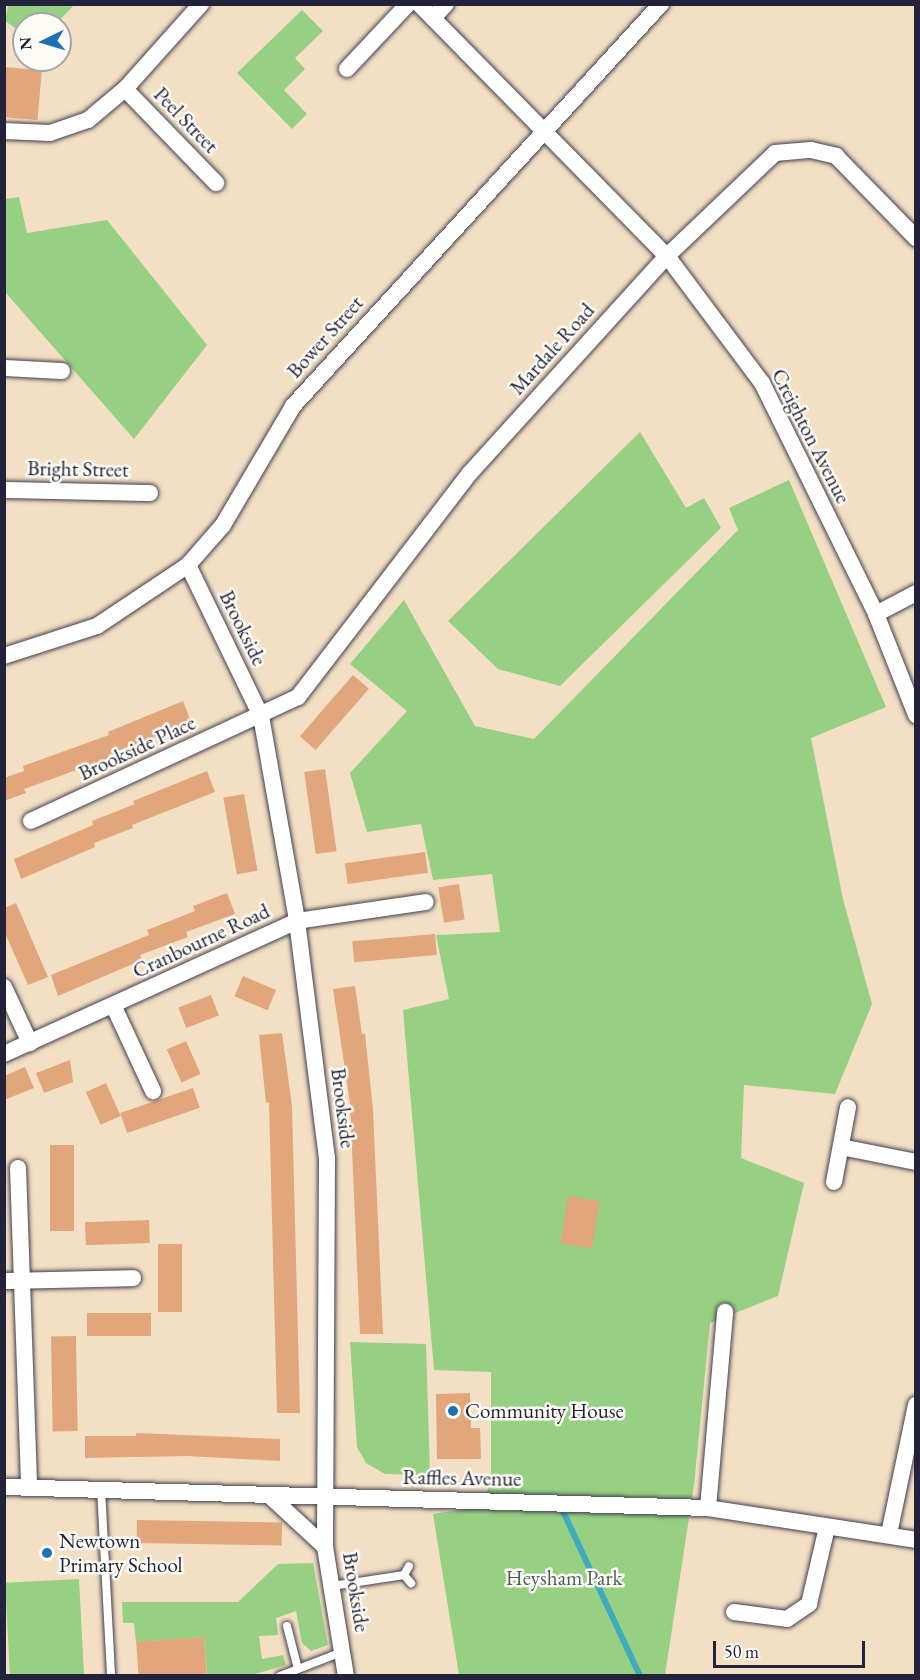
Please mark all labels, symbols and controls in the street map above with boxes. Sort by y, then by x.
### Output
north arrow [12,12,72,72]
text: N [15,36,37,51]
street label: Peel Street [148,82,224,158]
street label: Bower Street [282,291,368,383]
street label: Mardale Road [504,298,600,400]
street label: Creighton Avenue [766,364,856,508]
street label: Bright Street [27,456,129,482]
street label: Brookside [214,586,272,670]
street label: Brookside Place [75,710,199,786]
street label: Cranbourne Road [129,898,273,984]
street label: Brookside [326,1067,360,1149]
place label: Community House [465,1398,624,1424]
marker: Community House [446,1404,460,1418]
street label: Raffles Avenue [402,1464,522,1492]
place label: Newtown Primary School [59,1528,183,1578]
marker: Newtown Primary School [40,1546,54,1560]
street label: Brookside [337,1550,375,1634]
park label: Heysham Park [506,1565,622,1591]
scale bar [716,1629,868,1667]
text: 50 m [724,1640,759,1663]

